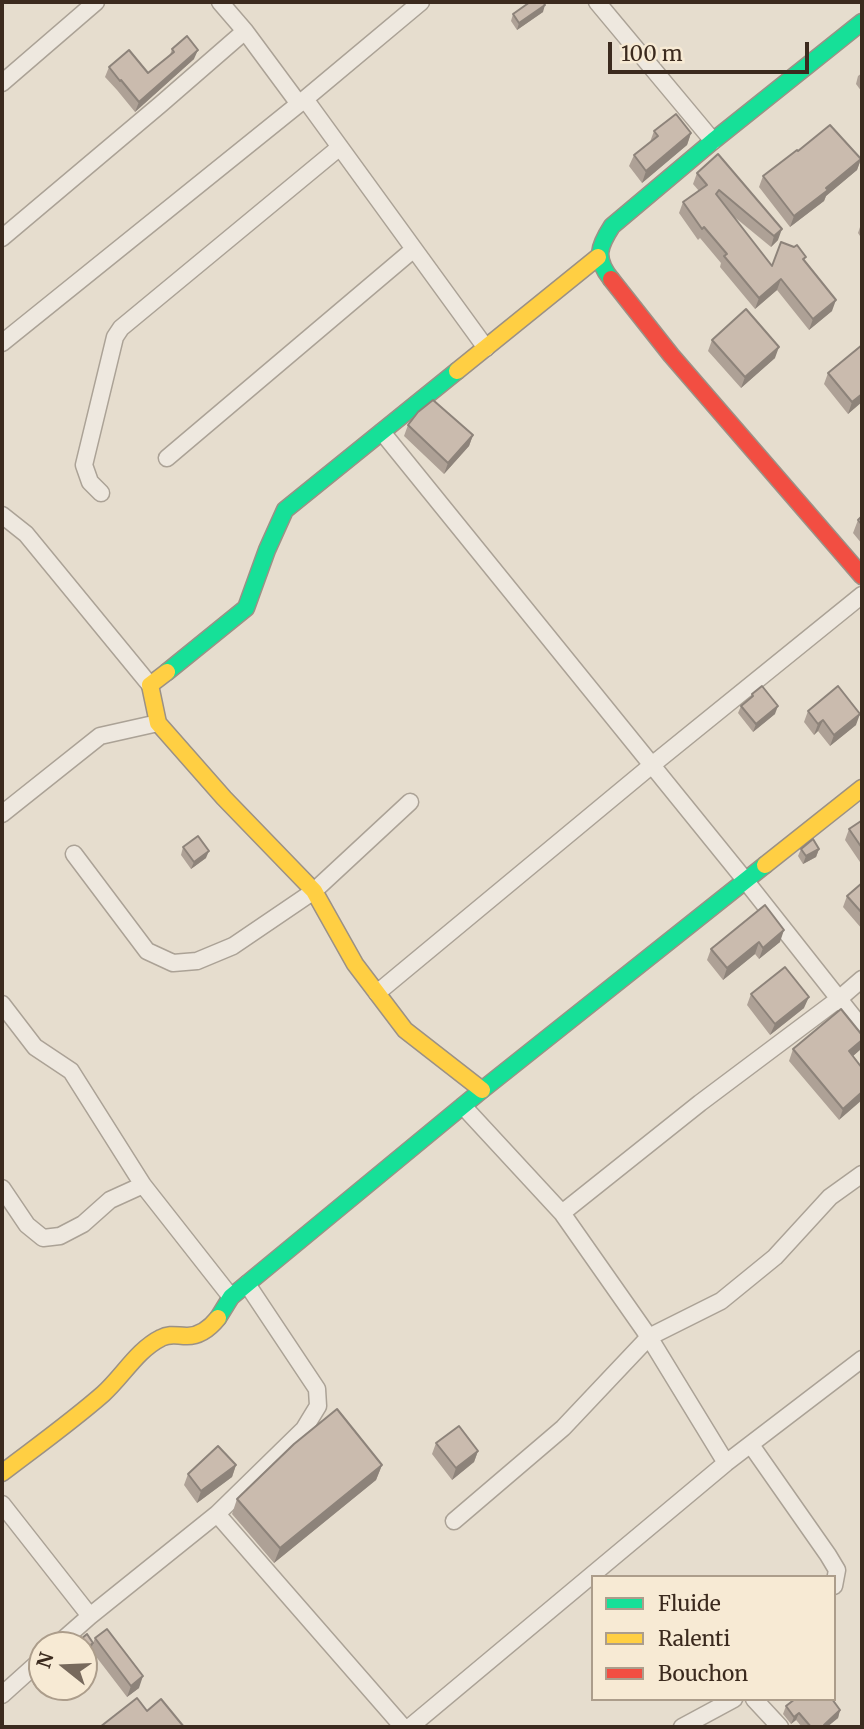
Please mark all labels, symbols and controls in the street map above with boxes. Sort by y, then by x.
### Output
scale bar [612,28,813,72]
text: 100 m [621,40,683,67]
legend [591,1575,836,1701]
text: Fluide [658,1590,721,1617]
text: Ralenti [658,1625,730,1652]
north arrow [28,1631,98,1701]
text: N [31,1649,59,1671]
text: Bouchon [658,1660,748,1687]

